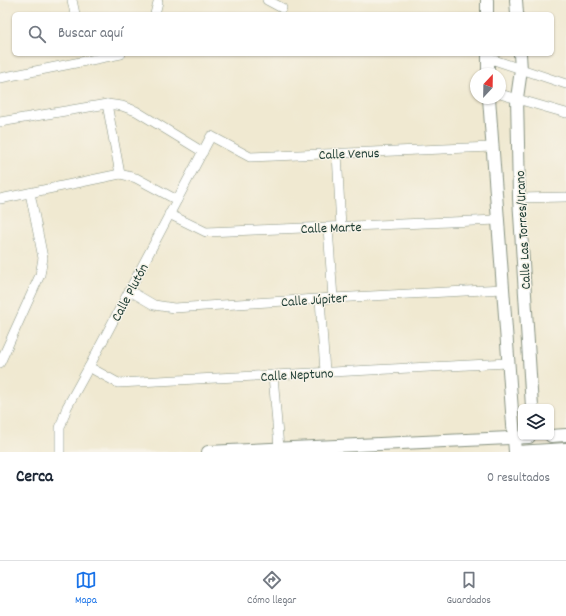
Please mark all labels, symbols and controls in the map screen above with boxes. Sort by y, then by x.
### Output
search box [12,12,554,56]
icon: search [26,23,48,45]
text: Buscar aquí [58,23,123,45]
north arrow [470,68,506,104]
street label: Calle Venus [318,144,380,166]
street label: Calle Las Torres/Urano [511,170,537,290]
street label: Calle Marte [300,218,362,240]
street label: Calle Plutón [107,260,154,325]
street label: Calle Júpiter [280,289,349,313]
street label: Calle Neptuno [260,364,334,388]
map controls [518,404,554,440]
button: layers [518,404,554,440]
text: Cerca [16,466,53,490]
text: 0 resultados [487,469,550,488]
tab: Mapa [75,569,97,609]
tab: Cómo llegar [247,569,296,609]
tab: Guardados [446,569,491,609]

